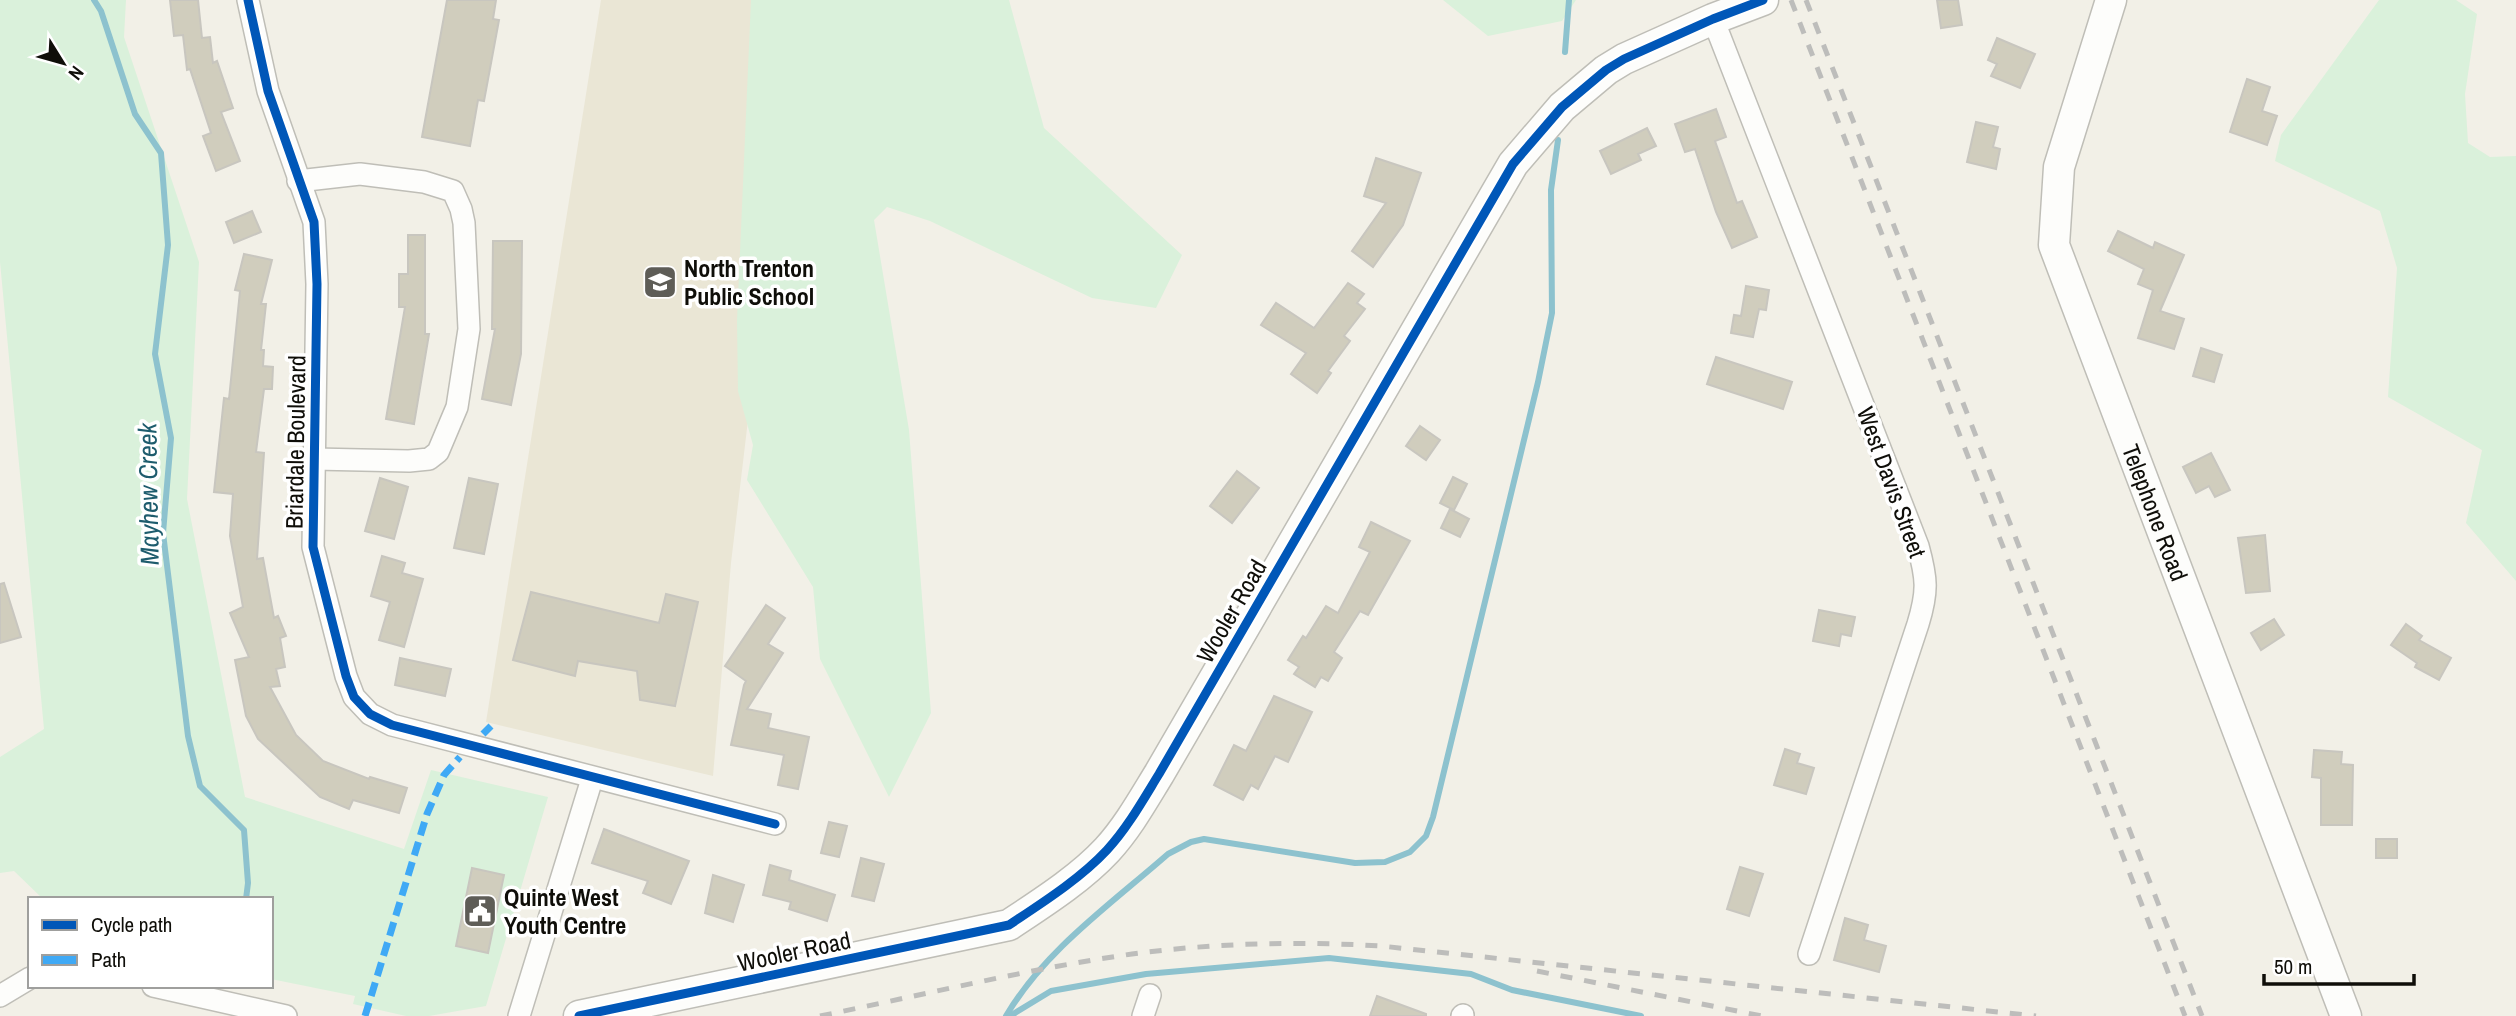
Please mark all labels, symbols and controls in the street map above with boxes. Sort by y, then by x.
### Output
north arrow [28,28,98,98]
text: N [63,61,90,86]
place label: North Trenton Public School [684,252,814,312]
school or university icon: North Trenton Public School [641,263,679,301]
street label: Briardale Boulevard [277,355,313,529]
street label: West Davis Street [1850,402,1934,562]
water label: Mayhew Creek [129,421,167,565]
street label: Telephone Road [2115,440,2196,585]
street label: Wooler Road [1189,553,1273,669]
place label: Quinte West Youth Centre [504,881,626,941]
public building icon: Quinte West Youth Centre [461,892,499,930]
legend [28,897,273,988]
text: Cycle path [91,910,172,939]
street label: Wooler Road [735,923,853,979]
scale bar [2264,942,2414,986]
text: Path [91,945,126,974]
text: 50 m [2274,952,2312,981]

